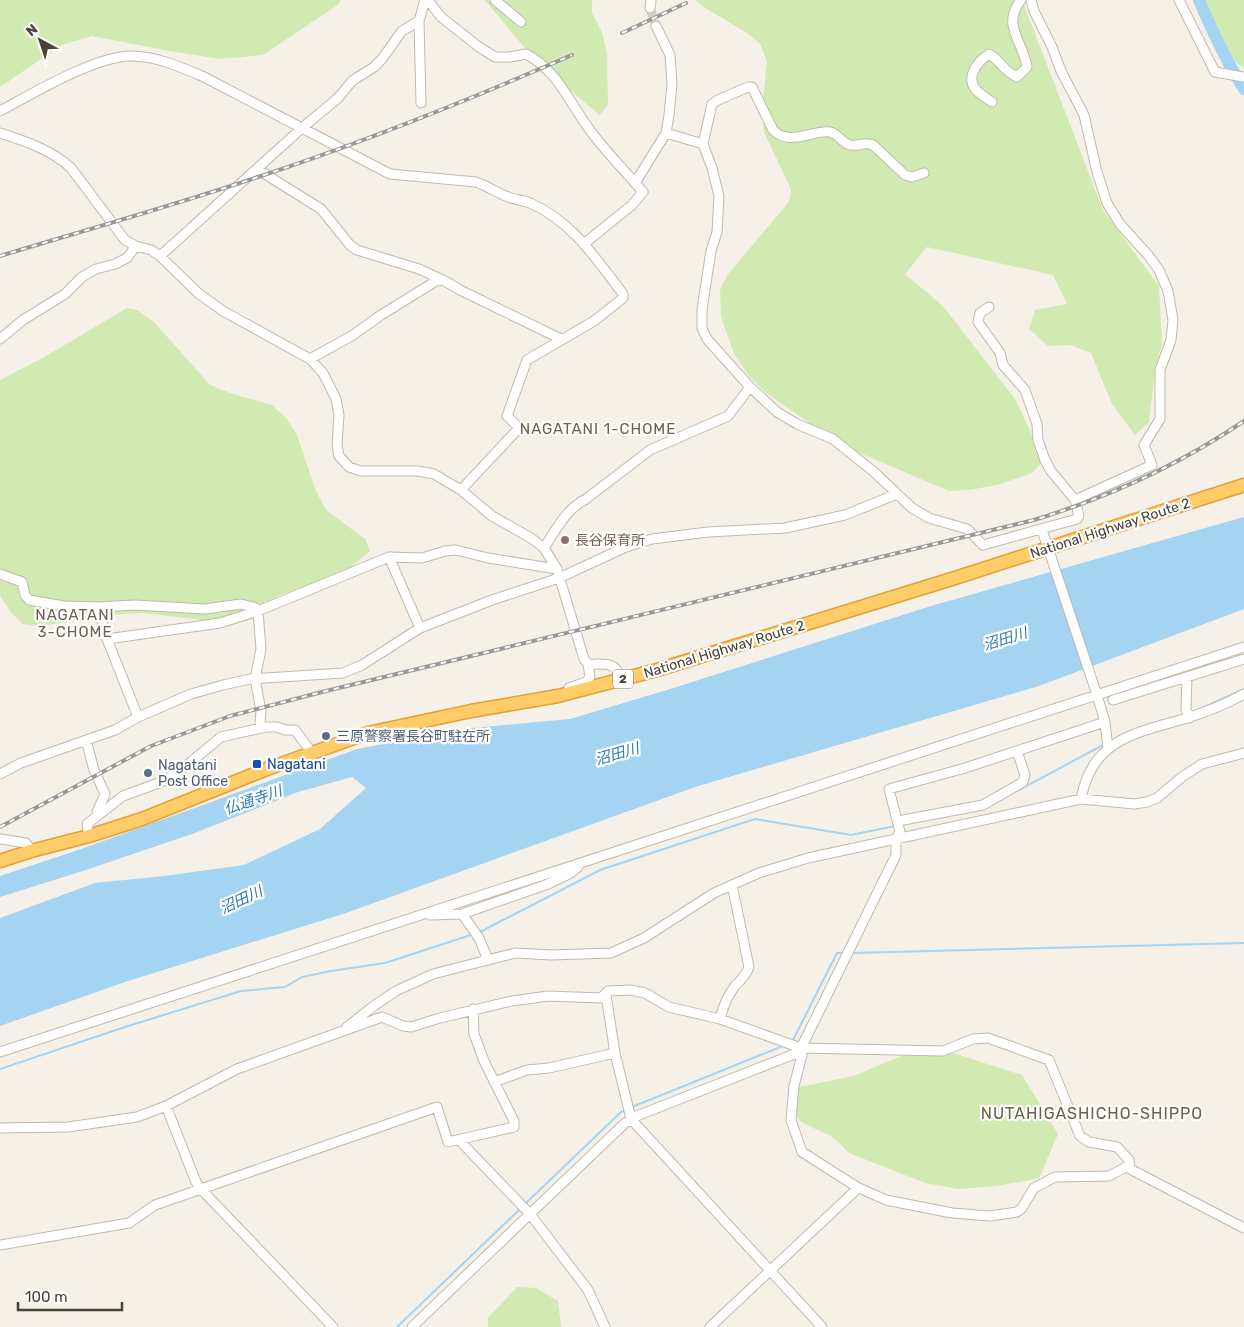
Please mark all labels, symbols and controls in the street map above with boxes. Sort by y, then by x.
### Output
north arrow [15,15,65,65]
text: N [23,21,41,40]
district label: NAGATANI 1-CHOME [520,420,676,438]
street label: National Highway Route 2 [1028,495,1192,562]
place label: 長谷保育所 [575,532,645,549]
marker: 長谷保育所 [559,534,571,546]
district label: NAGATANI 3-CHOME [35,606,115,641]
street label: National Highway Route 2 [642,617,807,682]
water label: 沼田川 [981,623,1031,654]
road number: 2 [613,670,633,689]
place label: 三原警察署長谷町駐在所 [336,728,490,745]
marker: 三原警察署長谷町駐在所 [320,730,332,742]
water label: 沼田川 [593,739,643,769]
place label: Nagatani [267,756,326,773]
place label: Nagatani Post Office [158,757,228,790]
marker: Nagatani [251,758,263,770]
marker: Nagatani Post Office [142,767,154,779]
water label: 仏通寺川 [222,781,286,818]
water label: 沼田川 [217,881,267,918]
district label: NUTAHIGASHICHO-SHIPPO [981,1104,1203,1123]
scale bar [18,1280,121,1312]
text: 100 m [25,1288,67,1306]

